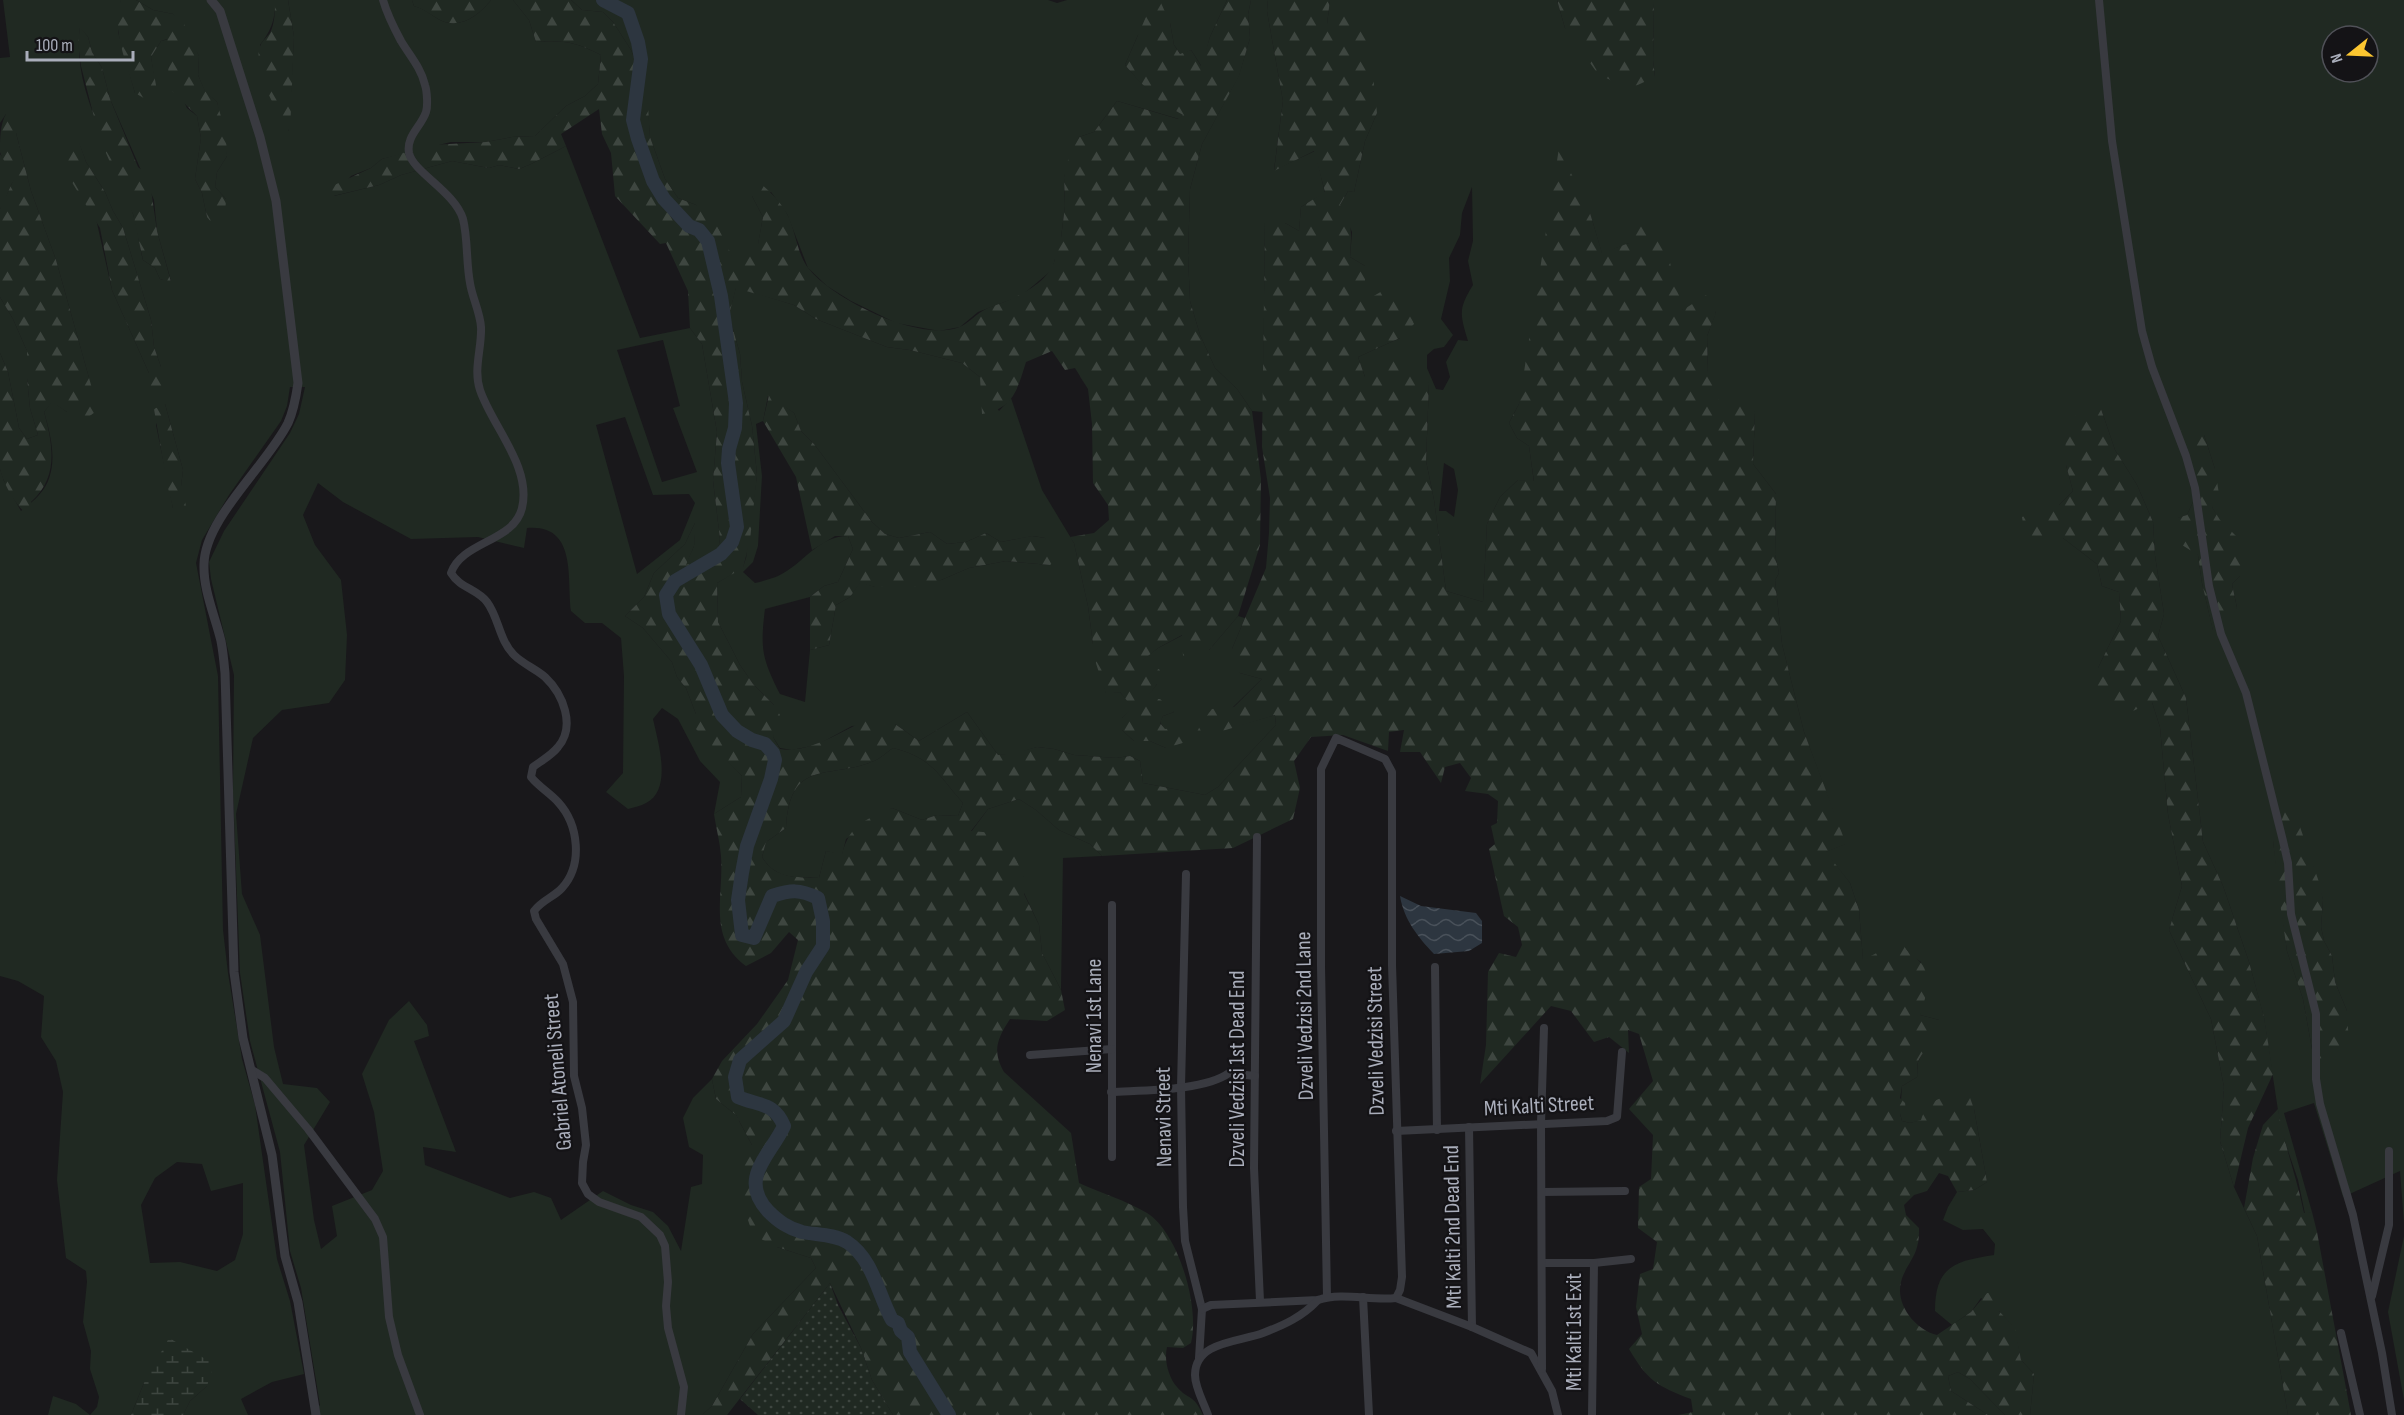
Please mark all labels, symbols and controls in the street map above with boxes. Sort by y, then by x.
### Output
scale bar [27,24,134,62]
north arrow [2320,24,2380,84]
text: 100 m [36,35,73,56]
text: N [2327,51,2348,65]
street label: Dzveli Vedzisi 2nd Lane [1290,931,1320,1101]
street label: Nenavi 1st Lane [1081,959,1108,1073]
street label: Dzveli Vedzisi Street [1361,966,1391,1116]
street label: Dzveli Vedzisi 1st Dead End [1224,970,1251,1168]
street label: Gabriel Atoneli Street [538,992,578,1152]
street label: Nenavi Street [1150,1066,1178,1167]
street label: Mti Kalti Street [1483,1090,1595,1122]
street label: Mti Kalti 2nd Dead End [1438,1145,1468,1309]
street label: Mti Kalti 1st Exit [1561,1273,1588,1391]

